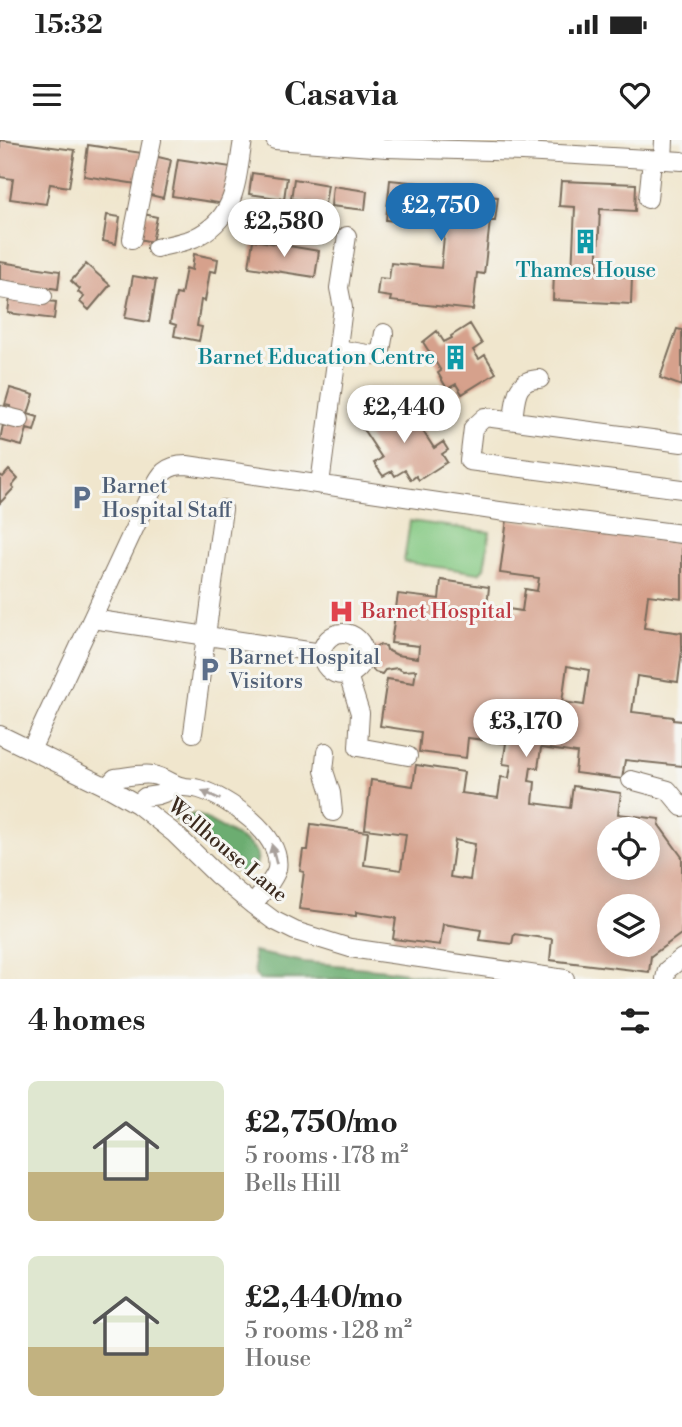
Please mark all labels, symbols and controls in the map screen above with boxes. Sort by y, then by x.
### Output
text: 15:32 [35,9,103,41]
text: Casavia [284,75,398,115]
icon: menu [28,76,66,114]
icon: heart [616,76,654,114]
pin: £2,750 [384,183,498,243]
text: £2,750 [402,192,480,220]
pin: £2,580 [227,200,341,259]
text: £2,580 [244,208,324,236]
building icon: Thames House [572,227,600,255]
place label: Thames House [516,258,656,284]
building icon: Barnet Education Centre [441,343,469,371]
place label: Barnet Education Centre [197,345,435,371]
pin: £2,440 [347,386,461,445]
text: £2,440 [363,394,445,422]
place label: Barnet Hospital Staff [101,474,233,524]
parking icon: Barnet Hospital Staff [68,484,96,512]
hospital icon: Barnet Hospital [327,597,355,625]
place label: Barnet Hospital [360,599,512,625]
place label: Barnet Hospital Visitors [228,645,380,695]
parking icon: Barnet Hospital Visitors [195,655,223,683]
pin: £3,170 [469,700,583,759]
text: £3,170 [489,708,563,736]
one-way arrow [201,789,221,801]
street label: Wellhouse Lane [161,792,293,909]
map controls [597,817,660,957]
button: locate [597,817,660,880]
one-way arrow [268,843,279,865]
button: layers [597,894,660,957]
text: 4 homes [28,1002,145,1040]
icon: filters [616,1002,654,1040]
text: £2,750/mo [245,1104,398,1142]
icon: home [84,1109,168,1193]
text: 5 rooms · 178 m² [245,1142,408,1170]
text: Bells Hill [245,1170,341,1198]
text: £2,440/mo [245,1279,403,1317]
icon: home [84,1284,168,1368]
text: 5 rooms · 128 m² [245,1317,412,1345]
text: House [245,1345,311,1373]

